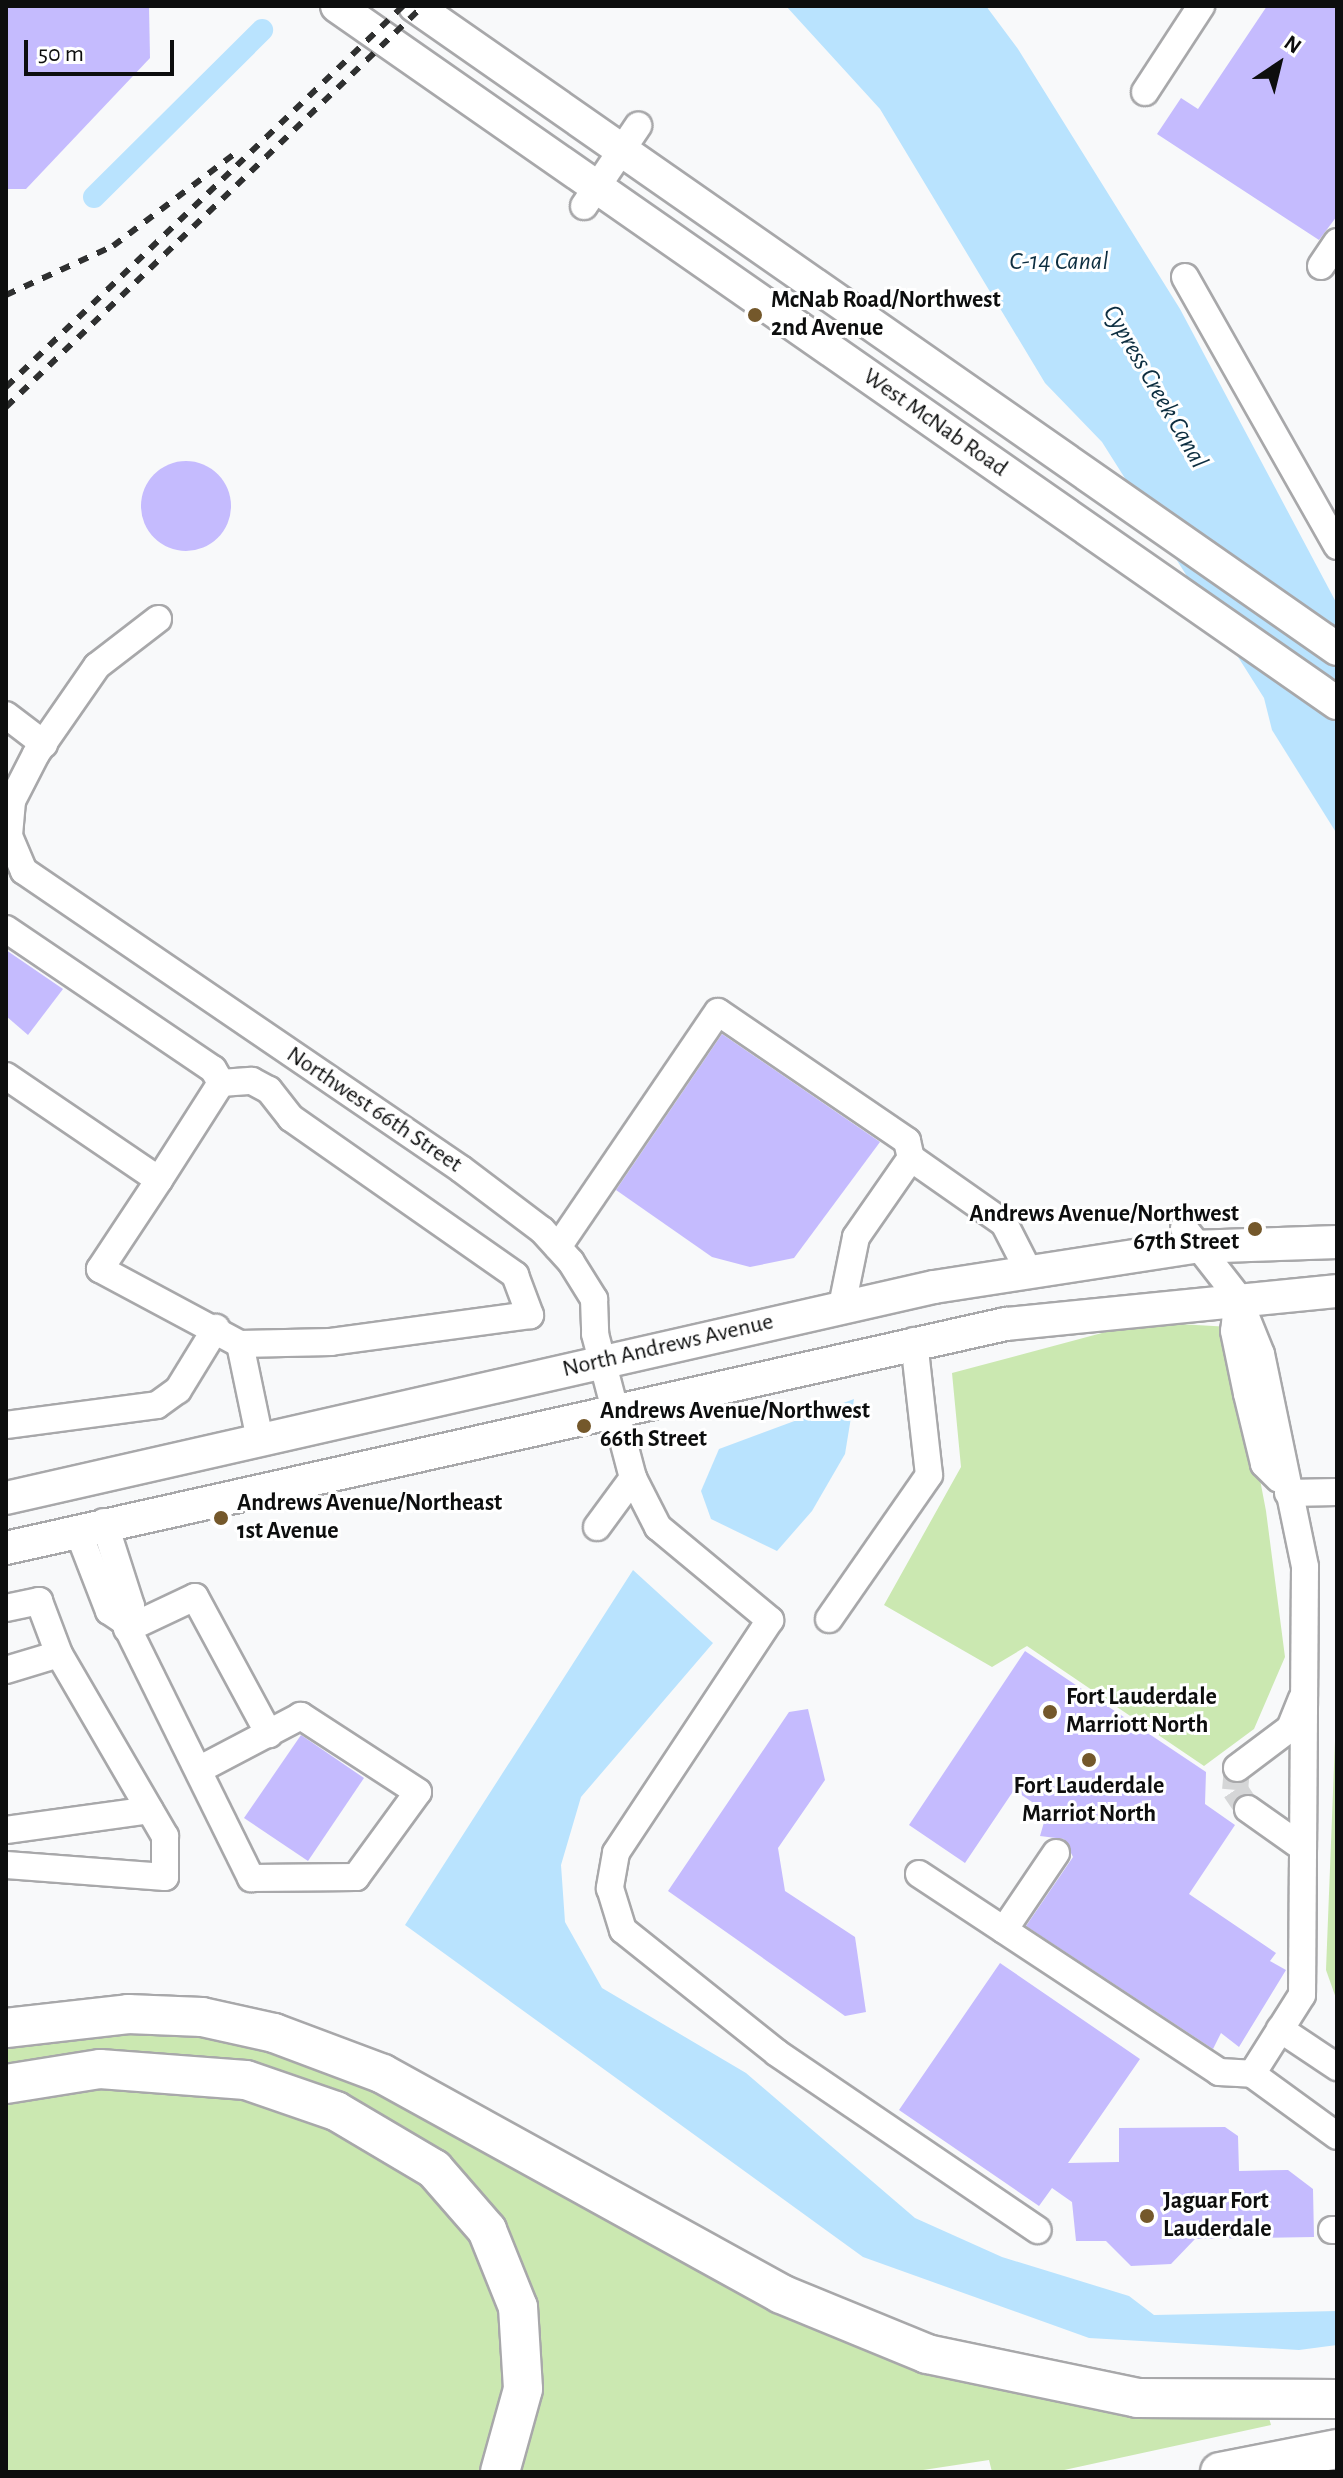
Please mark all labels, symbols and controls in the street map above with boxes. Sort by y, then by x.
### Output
scale bar [28,24,178,74]
north arrow [1239,24,1319,104]
text: N [1280,31,1305,58]
text: 50 m [38,42,84,66]
water label: C-14 Canal [1009,246,1109,278]
place label: McNab Road/Northwest 2nd Avenue [771,287,1001,343]
water label: Cypress Creek Canal [1096,300,1214,474]
marker: McNab Road/Northwest 2nd Avenue [746,306,764,324]
street label: West McNab Road [857,362,1013,484]
street label: Northwest 66th Street [281,1041,467,1179]
place label: Andrews Avenue/Northwest 67th Street [969,1201,1239,1257]
marker: Andrews Avenue/Northwest 67th Street [1246,1220,1264,1238]
street label: North Andrews Avenue [560,1308,776,1384]
place label: Andrews Avenue/Northwest 66th Street [600,1398,870,1454]
marker: Andrews Avenue/Northwest 66th Street [575,1417,593,1435]
place label: Andrews Avenue/Northeast 1st Avenue [237,1490,502,1546]
marker: Andrews Avenue/Northeast 1st Avenue [212,1509,230,1527]
place label: Fort Lauderdale Marriott North [1066,1684,1217,1740]
marker: Fort Lauderdale Marriott North [1041,1703,1059,1721]
marker: Fort Lauderdale Marriot North [1080,1751,1098,1769]
place label: Fort Lauderdale Marriot North [1014,1773,1164,1829]
place label: Jaguar Fort Lauderdale [1163,2188,1272,2244]
marker: Jaguar Fort Lauderdale [1138,2207,1156,2225]

